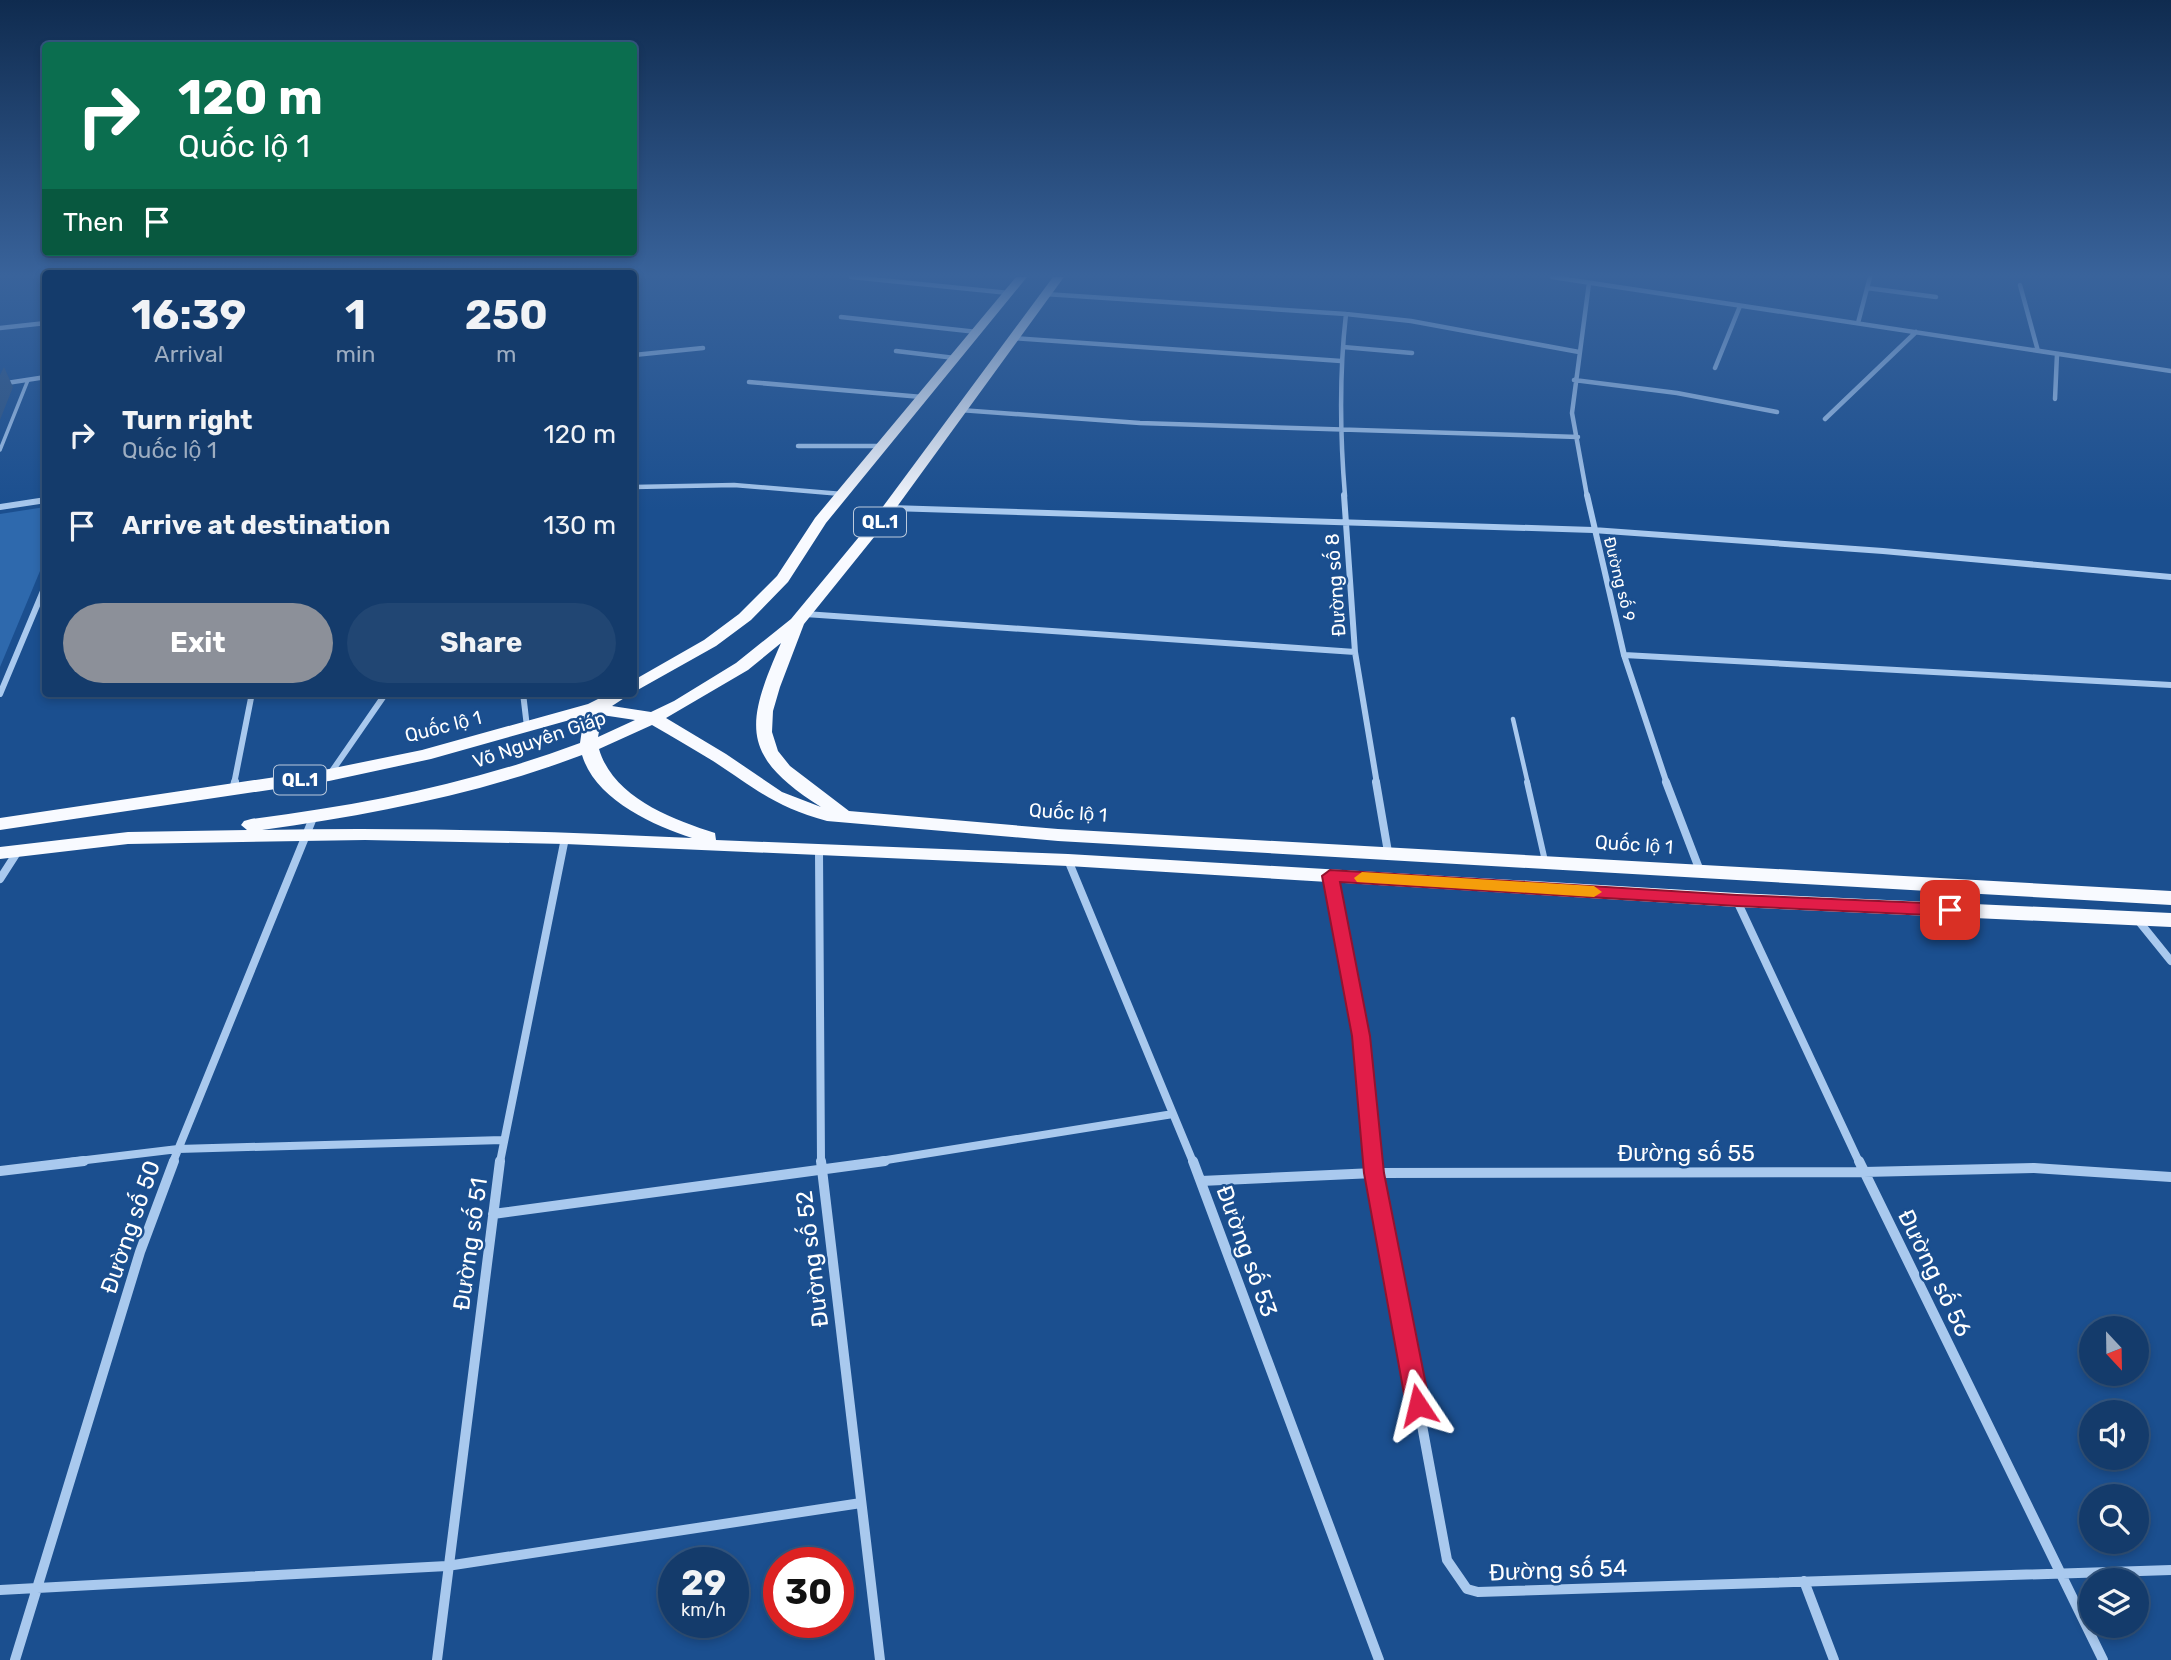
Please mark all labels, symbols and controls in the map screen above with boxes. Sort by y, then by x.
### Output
text: 120 m [178,68,323,126]
icon: right [63,70,154,161]
text: Quốc lộ 1 [178,127,310,165]
icon: arrive [138,203,176,241]
text: Then [63,207,124,238]
text: 16:39 [131,290,246,340]
text: 1 [345,290,366,340]
text: 250 [465,290,548,340]
text: Arrival [154,340,223,368]
text: min [336,340,376,368]
text: m [496,340,516,368]
text: Turn right [122,405,252,436]
icon: right [63,416,101,454]
text: 120 m [544,419,616,450]
text: Quốc lộ 1 [122,436,217,464]
icon: arrive [63,507,101,545]
road number: QL.1 [854,508,906,536]
text: Arrive at destination [122,510,390,541]
text: 130 m [543,510,616,541]
street label: Đường số 8 [1320,533,1351,637]
street label: Đường số 9 [1600,535,1641,623]
button: Exit [63,603,333,683]
button: Share [347,603,616,683]
street label: Quốc lộ 1 [402,706,484,747]
street label: Võ Nguyên Giáp [470,706,609,773]
road number: QL.1 [274,766,326,794]
street label: Quốc lộ 1 [1028,798,1108,827]
street label: Quốc lộ 1 [1594,830,1674,859]
pin [1920,880,1980,940]
icon: arrive [1931,891,1969,929]
street label: Đường số 55 [1617,1139,1755,1167]
street label: Đường số 50 [94,1157,166,1297]
street label: Đường số 51 [447,1176,493,1312]
street label: Đường số 53 [1210,1181,1284,1321]
street label: Đường số 52 [790,1189,834,1329]
street label: Đường số 56 [1892,1205,1978,1341]
north arrow [2079,1316,2149,1386]
map controls [2079,1316,2149,1638]
position arrow [1381,1368,1455,1442]
button: sound [2079,1400,2149,1470]
button: search [2079,1484,2149,1554]
speed limit sign: 30 [763,1547,854,1638]
street label: Đường số 54 [1488,1554,1628,1586]
text: 29 [681,1562,726,1604]
button: layers [2079,1568,2149,1638]
text: km/h [681,1599,726,1621]

